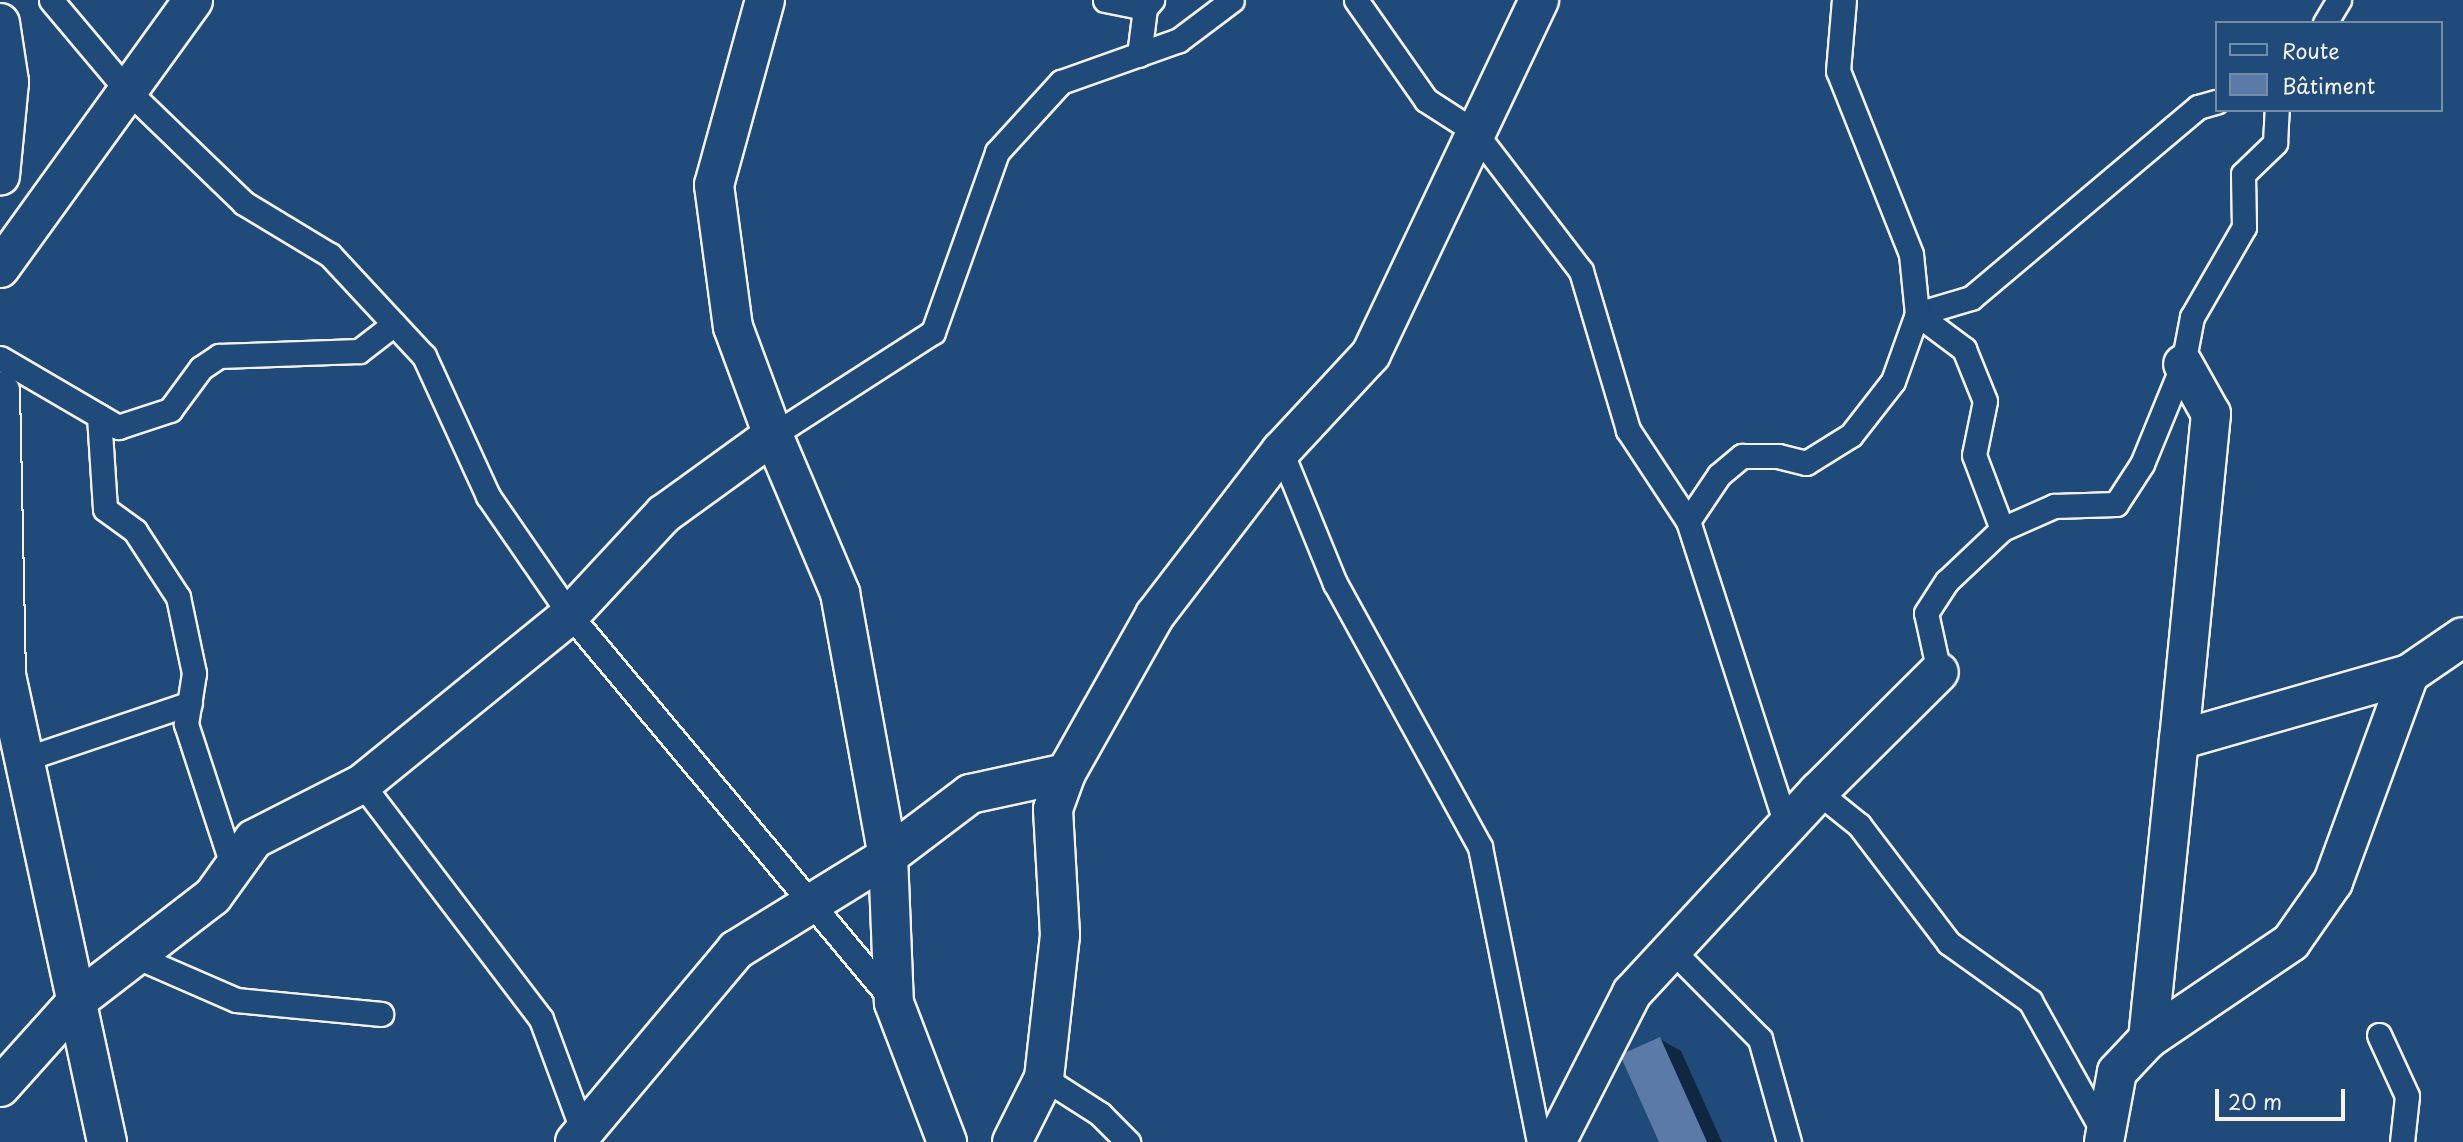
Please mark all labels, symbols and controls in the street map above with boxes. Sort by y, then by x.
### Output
legend [2214,21,2442,112]
text: Route [2282,34,2340,66]
text: Bâtiment [2282,69,2375,101]
scale bar [2218,1076,2348,1120]
text: 20 m [2228,1085,2282,1117]

